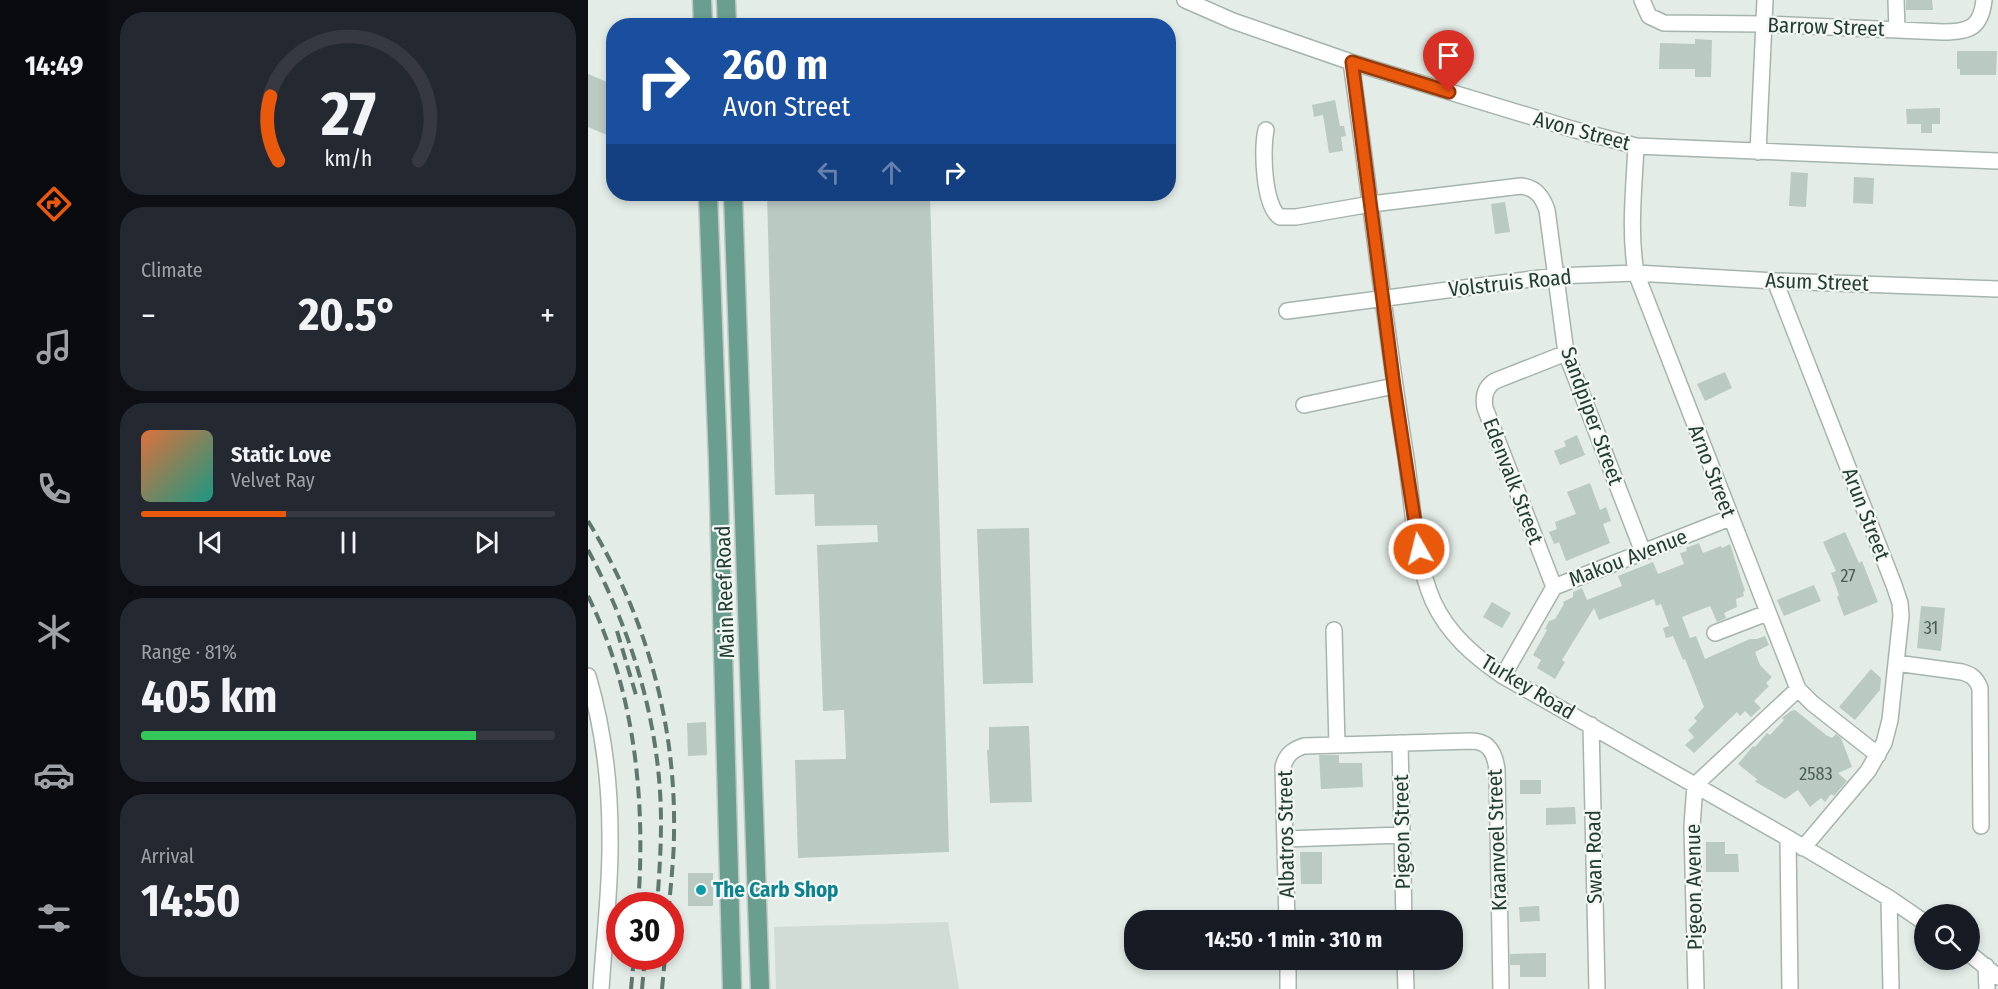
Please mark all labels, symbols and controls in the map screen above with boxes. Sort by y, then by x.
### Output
street label: Barrow Street [1767,12,1885,42]
pin [1423,30,1474,92]
icon: arrive [1432,39,1465,72]
text: 260 m [723,40,828,90]
icon: right [624,42,702,120]
text: 14:49 [25,50,83,82]
text: 27 [319,77,376,152]
text: Avon Street [723,91,850,123]
street label: Avon Street [1531,106,1633,156]
text: km/h [324,146,372,172]
icon: left [812,156,845,189]
icon: ahead [875,156,908,189]
icon: right [938,156,971,189]
icon: directions [33,183,75,225]
text: Climate [141,258,203,282]
street label: Volstruis Road [1447,264,1573,302]
street label: Asum Street [1765,267,1869,297]
text: 20.5° [298,288,397,342]
text: − [141,296,156,336]
text: + [540,296,555,336]
icon: music [33,326,75,368]
street label: Sandpiper Street [1555,343,1629,489]
street label: Edenvalk Street [1477,414,1549,548]
street label: Arno Street [1682,421,1742,521]
text: Static Love [231,441,331,468]
street label: Arun Street [1836,464,1896,564]
icon: phone [33,468,75,510]
text: Velvet Ray [231,468,315,492]
position arrow [1387,517,1451,581]
street label: Makou Avenue [1565,523,1691,593]
street label: Main Reef Road [710,525,740,659]
icon: previous [194,526,227,559]
icon: pause [332,526,365,559]
icon: next [470,526,503,559]
house number: 27 [1840,565,1856,587]
icon: climate [33,611,75,653]
house number: 31 [1924,617,1938,639]
text: Range · 81% [141,640,237,664]
street label: Turkey Road [1476,649,1580,725]
text: 405 km [141,670,277,724]
icon: car [33,754,75,796]
house number: 2583 [1799,763,1833,785]
street label: Kraanvoel Street [1482,768,1512,911]
street label: Albatros Street [1272,770,1300,898]
street label: Pigeon Street [1388,774,1416,890]
street label: Swan Road [1580,810,1608,904]
street label: Pigeon Avenue [1680,824,1708,950]
text: Arrival [141,844,194,868]
text: 14:50 [141,874,241,928]
place label: The Carb Shop [713,877,839,903]
marker: The Carb Shop [694,883,708,897]
speed limit sign: 30 [606,892,684,970]
icon: filters [33,897,75,939]
map controls [1914,904,1980,970]
button: search [1914,904,1980,970]
text: 14:50 · 1 min · 310 m [1205,926,1382,953]

